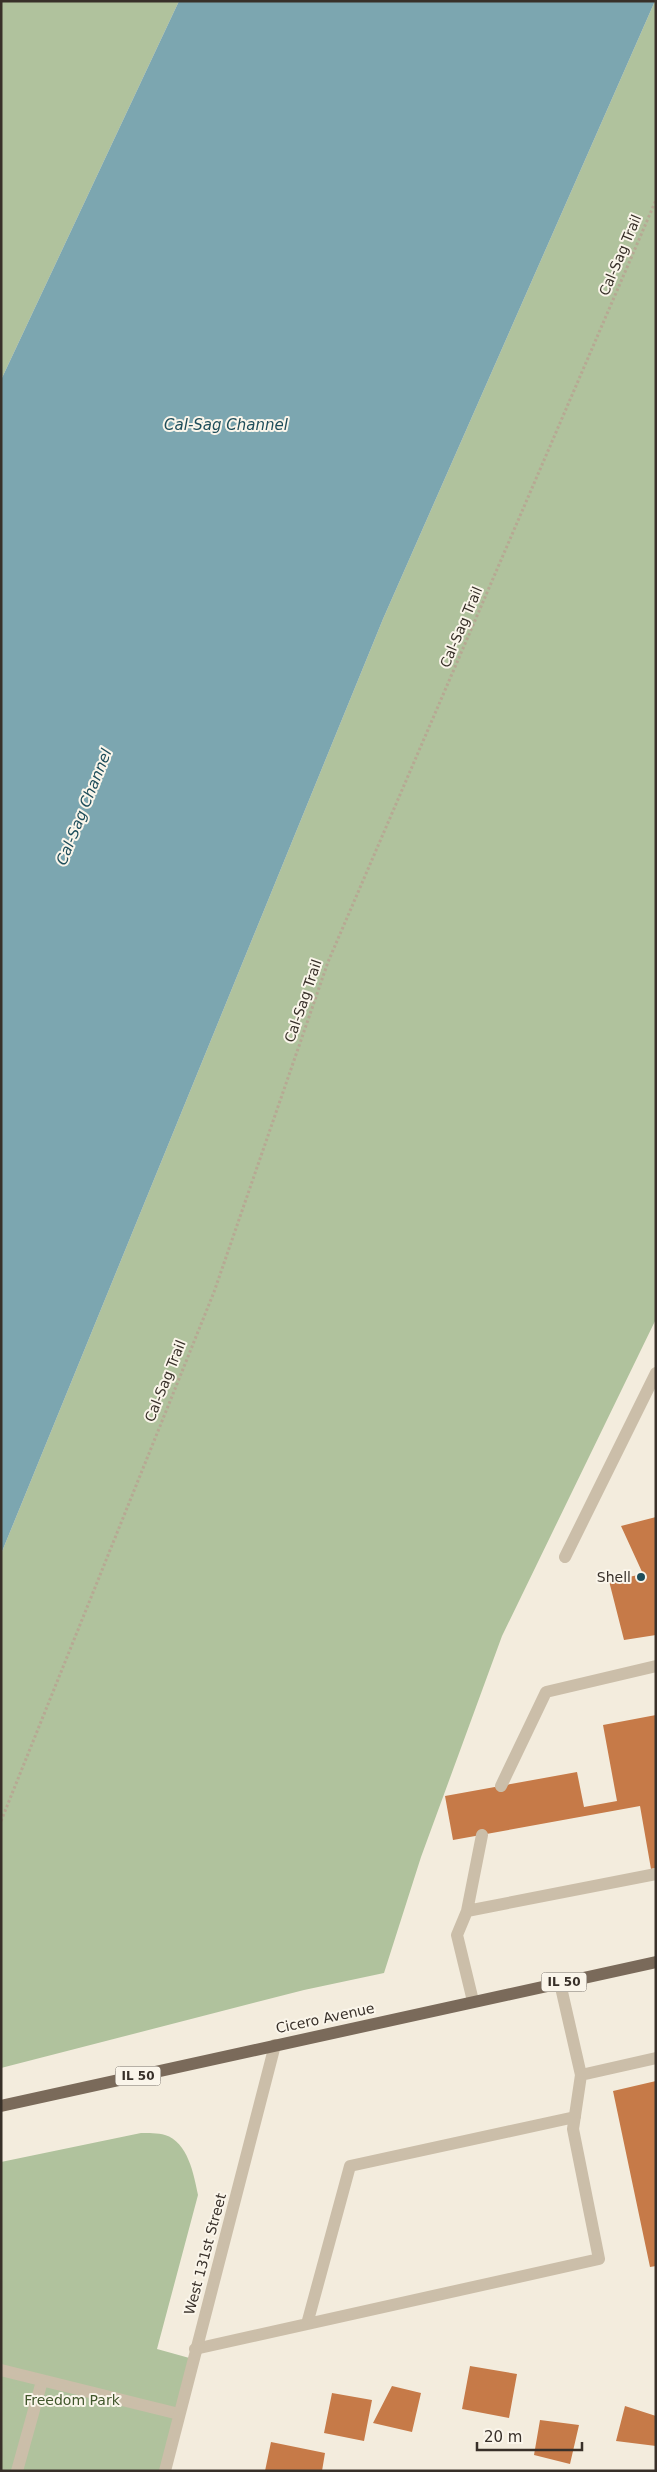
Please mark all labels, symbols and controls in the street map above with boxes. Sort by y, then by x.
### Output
street label: Cal-Sag Trail [596,212,644,298]
water label: Cal-Sag Channel [164,416,289,434]
street label: Cal-Sag Trail [437,584,485,670]
water label: Cal-Sag Channel [52,745,116,868]
street label: Cal-Sag Trail [281,957,325,1045]
street label: Cal-Sag Trail [141,1338,189,1424]
place label: Shell [597,1569,631,1585]
marker: Shell [635,1571,647,1583]
road number: IL 50 [542,1972,586,1991]
street label: Cicero Avenue [274,2000,376,2036]
road number: IL 50 [116,2066,160,2086]
street label: West 131st Street [181,2191,229,2317]
park label: Freedom Park [24,2392,121,2408]
scale bar [477,2420,582,2452]
text: 20 m [484,2428,522,2446]

